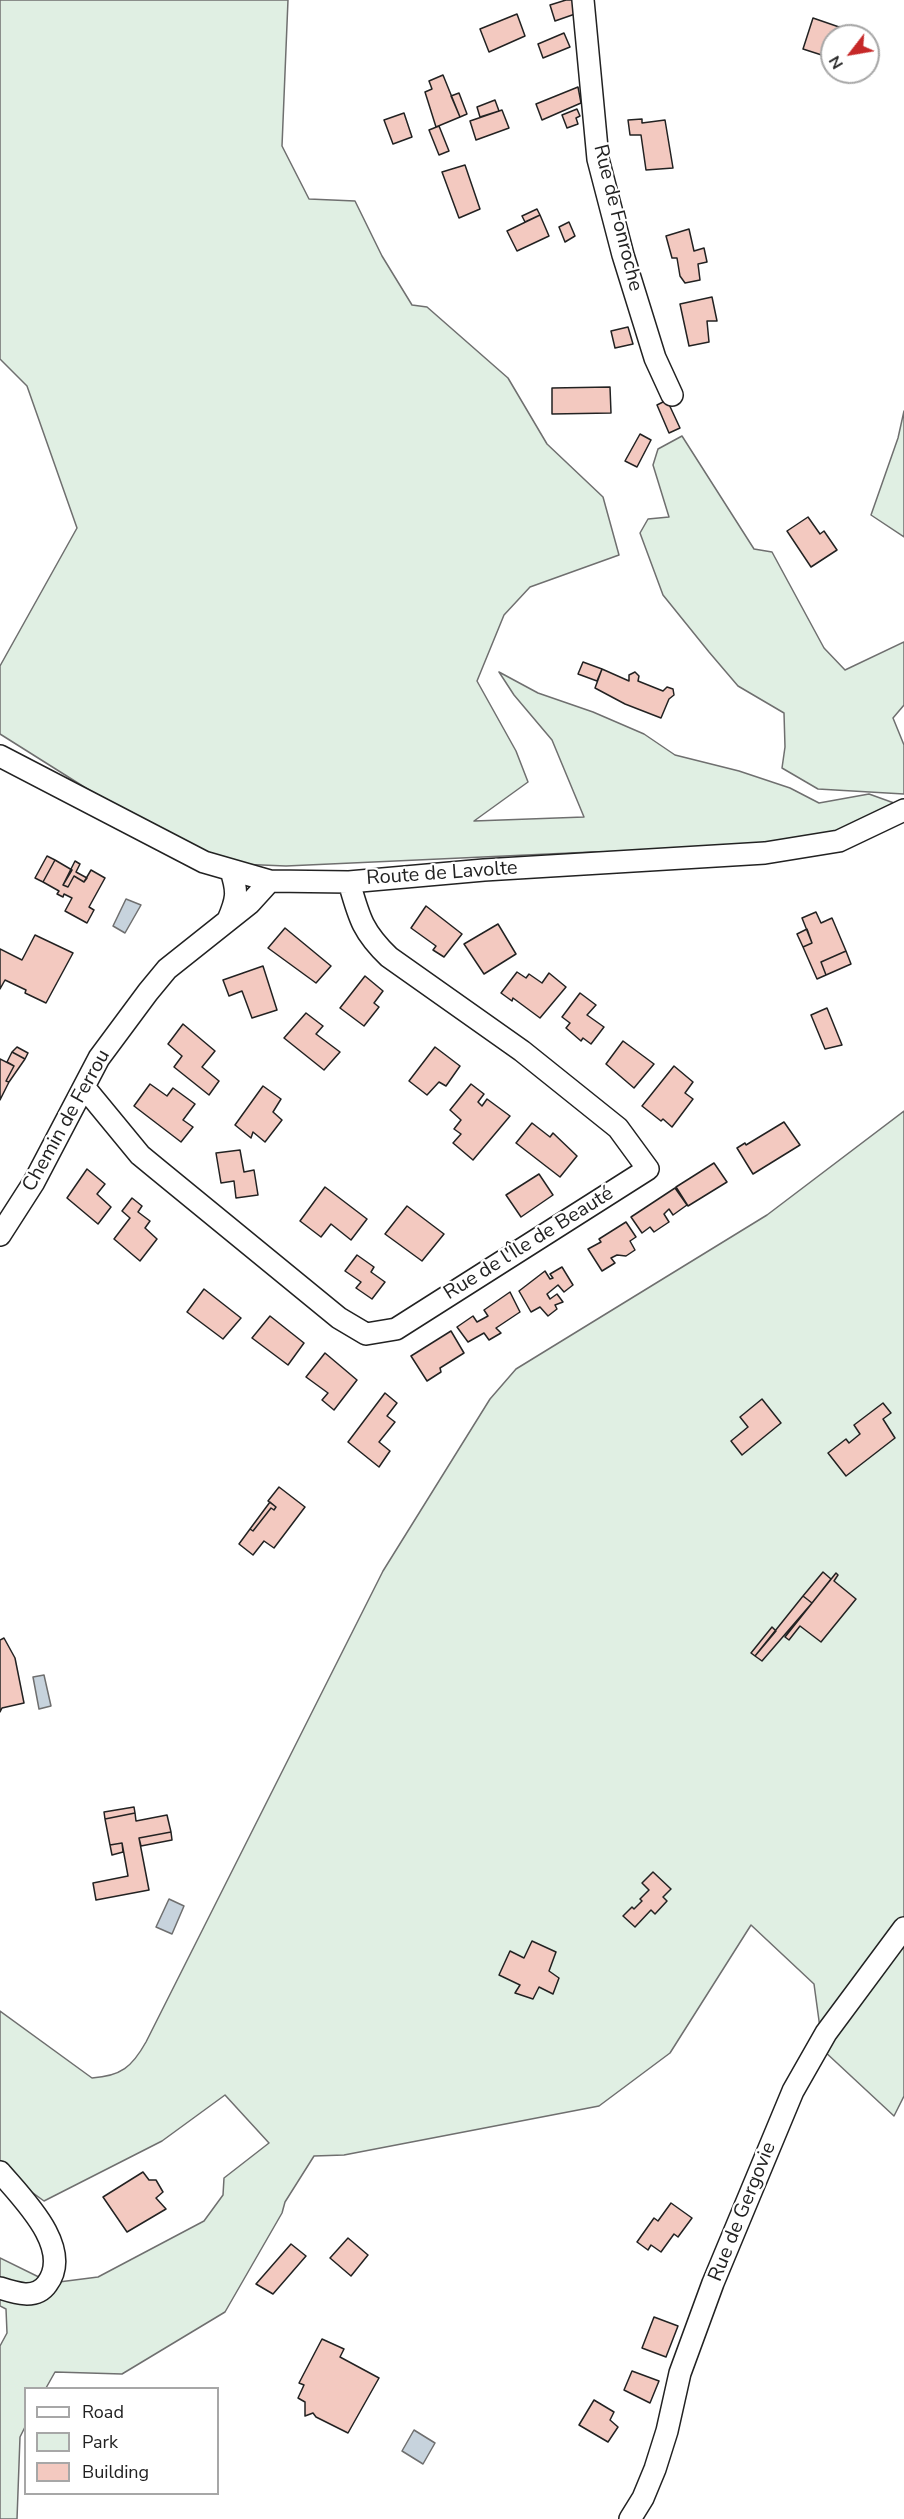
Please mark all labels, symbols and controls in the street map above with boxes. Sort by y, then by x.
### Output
north arrow [820,24,880,84]
text: N [824,51,849,73]
street label: Rue de Fonroche [587,142,647,294]
street label: Route de Lavolte [366,857,518,891]
street label: Chemin de Ferrou [18,1046,116,1196]
street label: Rue de l'Île de Beauté [440,1182,618,1306]
street label: Rue de Gergovie [704,2139,782,2285]
legend [24,2387,219,2495]
text: Road [82,2400,124,2424]
text: Park [82,2430,118,2454]
text: Building [82,2460,149,2484]

